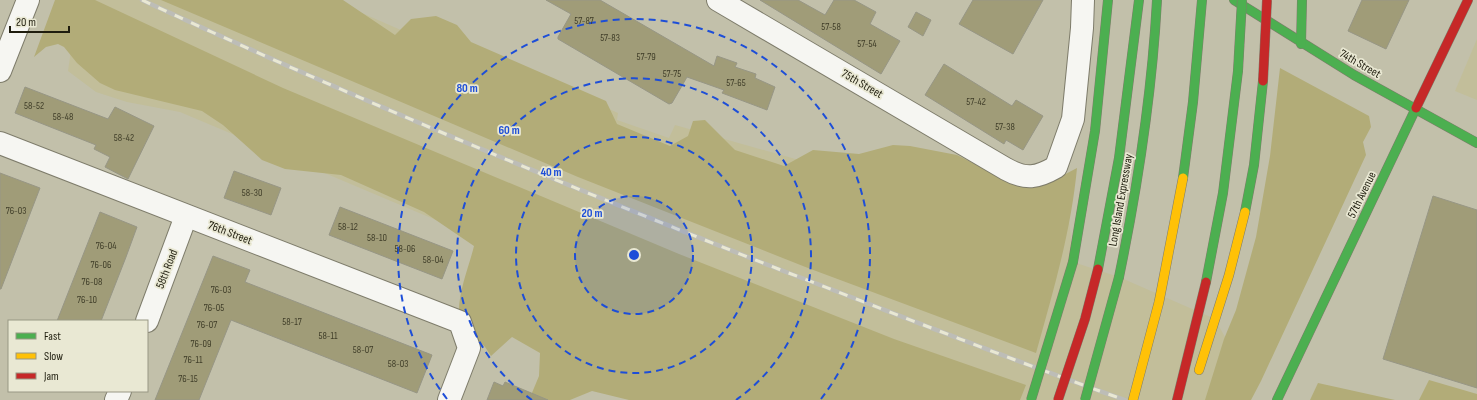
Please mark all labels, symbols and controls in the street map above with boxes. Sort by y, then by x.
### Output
scale bar [10,8,69,34]
text: 20 m [16,15,36,30]
house number: 57-87 [574,15,594,27]
house number: 57-58 [821,21,841,33]
house number: 57-83 [600,32,620,44]
house number: 57-54 [857,38,877,50]
street label: 74th Street [1337,46,1384,82]
house number: 57-79 [636,51,656,63]
street label: 75th Street [838,66,886,102]
house number: 57-75 [663,68,681,80]
house number: 57-65 [726,77,746,89]
text: 80 m [456,81,478,96]
house number: 57-42 [966,96,986,108]
house number: 58-52 [24,100,44,112]
house number: 58-48 [53,111,73,123]
house number: 57-38 [995,121,1015,133]
text: 60 m [498,123,520,138]
house number: 58-42 [114,132,134,144]
street label: Long Island Expressway [1105,152,1137,247]
text: 40 m [540,165,562,180]
street label: 57th Avenue [1344,169,1380,221]
house number: 58-30 [242,187,262,199]
house number: 76-03 [6,205,26,217]
text: 20 m [582,206,602,221]
street label: 76th Street [206,218,255,248]
house number: 58-12 [338,221,358,233]
house number: 58-10 [367,232,387,244]
house number: 76-04 [96,240,116,252]
house number: 58-06 [395,243,415,255]
street label: 58th Road [153,247,181,291]
centre of rings [627,248,641,262]
house number: 58-04 [423,254,443,266]
house number: 76-06 [91,259,111,271]
house number: 76-08 [82,276,102,288]
house number: 76-03 [211,284,231,296]
house number: 76-10 [77,294,97,306]
house number: 76-05 [204,302,224,314]
house number: 58-17 [282,316,302,328]
house number: 76-07 [197,319,217,331]
legend [8,320,148,392]
text: Fast [44,329,61,344]
house number: 58-11 [318,330,338,342]
house number: 76-09 [191,338,211,350]
house number: 58-07 [353,344,373,356]
text: Slow [44,349,63,364]
house number: 76-11 [183,354,203,366]
house number: 58-03 [388,358,408,370]
text: Jam [43,369,59,384]
house number: 76-15 [178,373,198,385]

